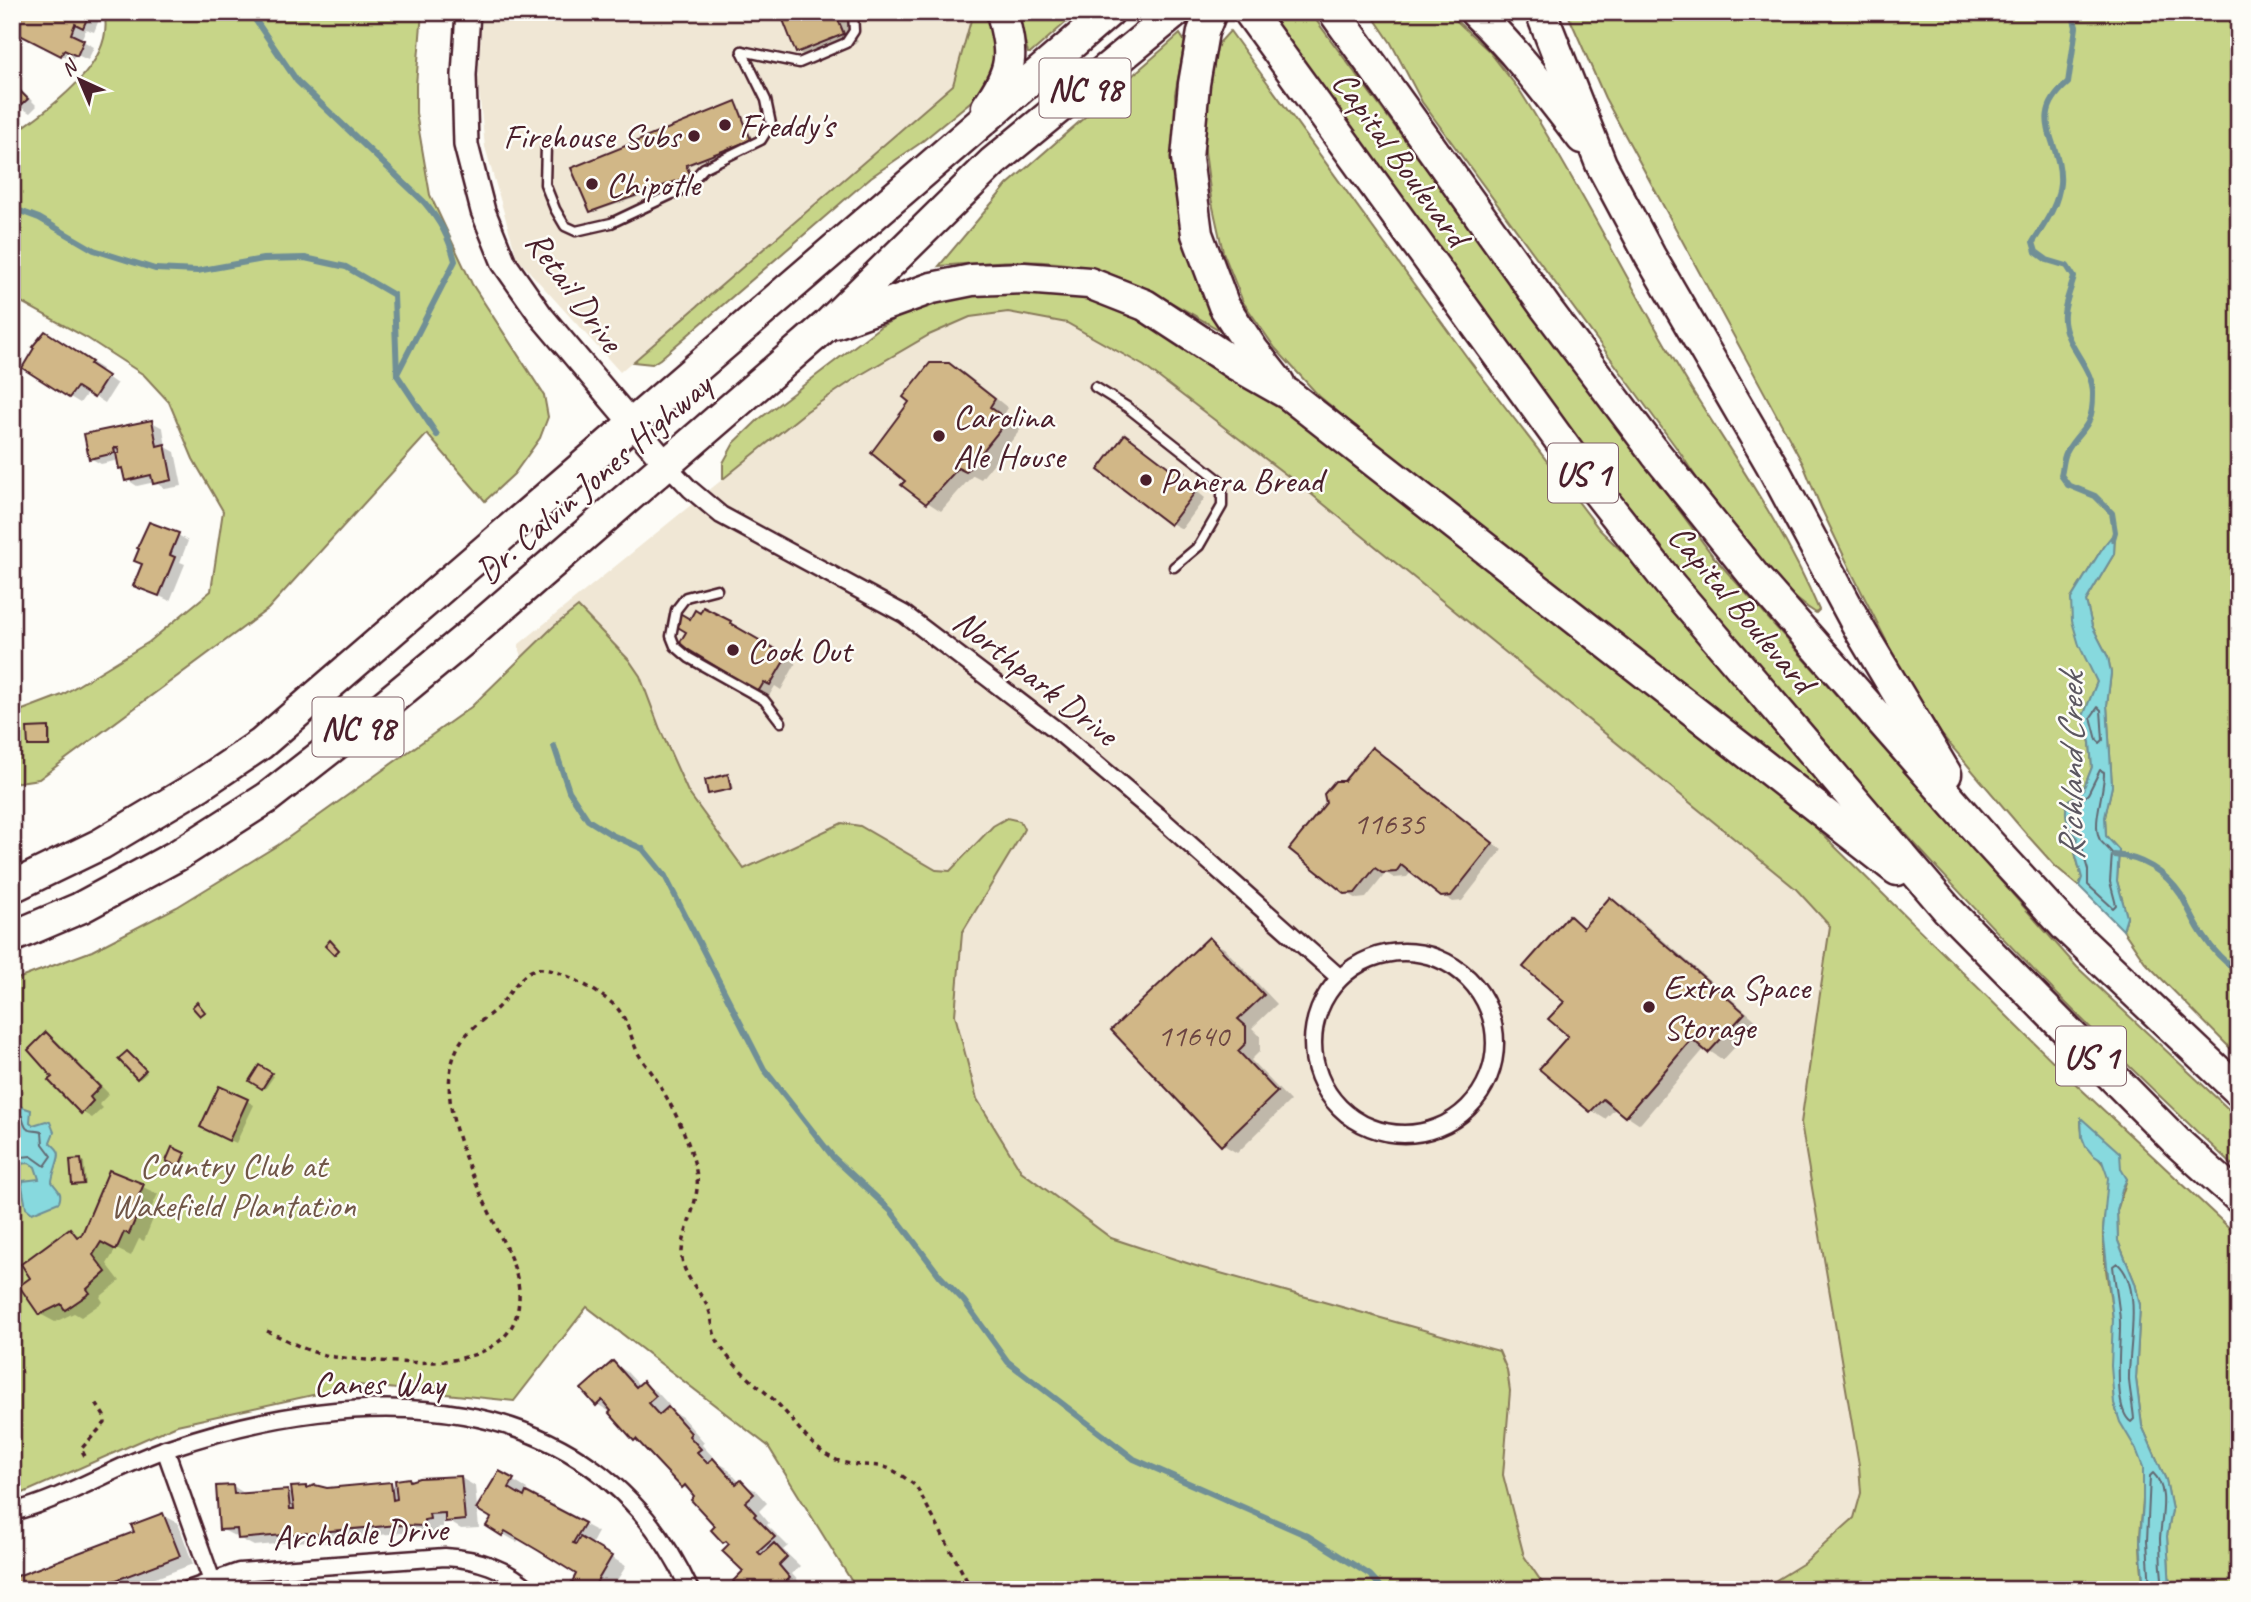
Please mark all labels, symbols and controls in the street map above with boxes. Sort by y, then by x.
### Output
north arrow [46,46,116,116]
text: N [56,54,84,81]
road number: NC 98 [1040,58,1130,118]
street label: Capital Boulevard [1322,62,1482,259]
place label: Freddy's [739,103,837,148]
place label: Firehouse Subs [503,114,683,159]
marker: Freddy's [717,117,733,133]
marker: Firehouse Subs [686,128,702,144]
place label: Chipotle [606,162,702,207]
marker: Chipotle [584,176,600,192]
street label: Retail Drive [516,222,635,363]
street label: Dr. Calvin Jones Highway [466,361,723,593]
place label: Carolina Ale House [953,394,1067,479]
marker: Carolina Ale House [931,428,947,444]
road number: US 1 [1548,444,1618,502]
place label: Panera Bread [1160,458,1328,503]
marker: Panera Bread [1138,472,1154,488]
street label: Capital Boulevard [1658,515,1828,706]
street label: Northpark Drive [944,599,1129,757]
place label: Cook Out [747,628,855,673]
marker: Cook Out [725,642,741,658]
water label: Richland Creek [2047,667,2094,860]
road number: NC 98 [312,698,404,756]
house number: 11635 [1353,803,1427,844]
place label: Extra Space Storage [1663,965,1812,1050]
marker: Extra Space Storage [1641,999,1657,1015]
house number: 11640 [1157,1015,1232,1056]
road number: US 1 [2056,1026,2126,1086]
park label: Country Club at Wakefield Plantation [110,1143,356,1228]
street label: Canes Way [314,1361,447,1406]
street label: Archdale Drive [271,1506,451,1561]

